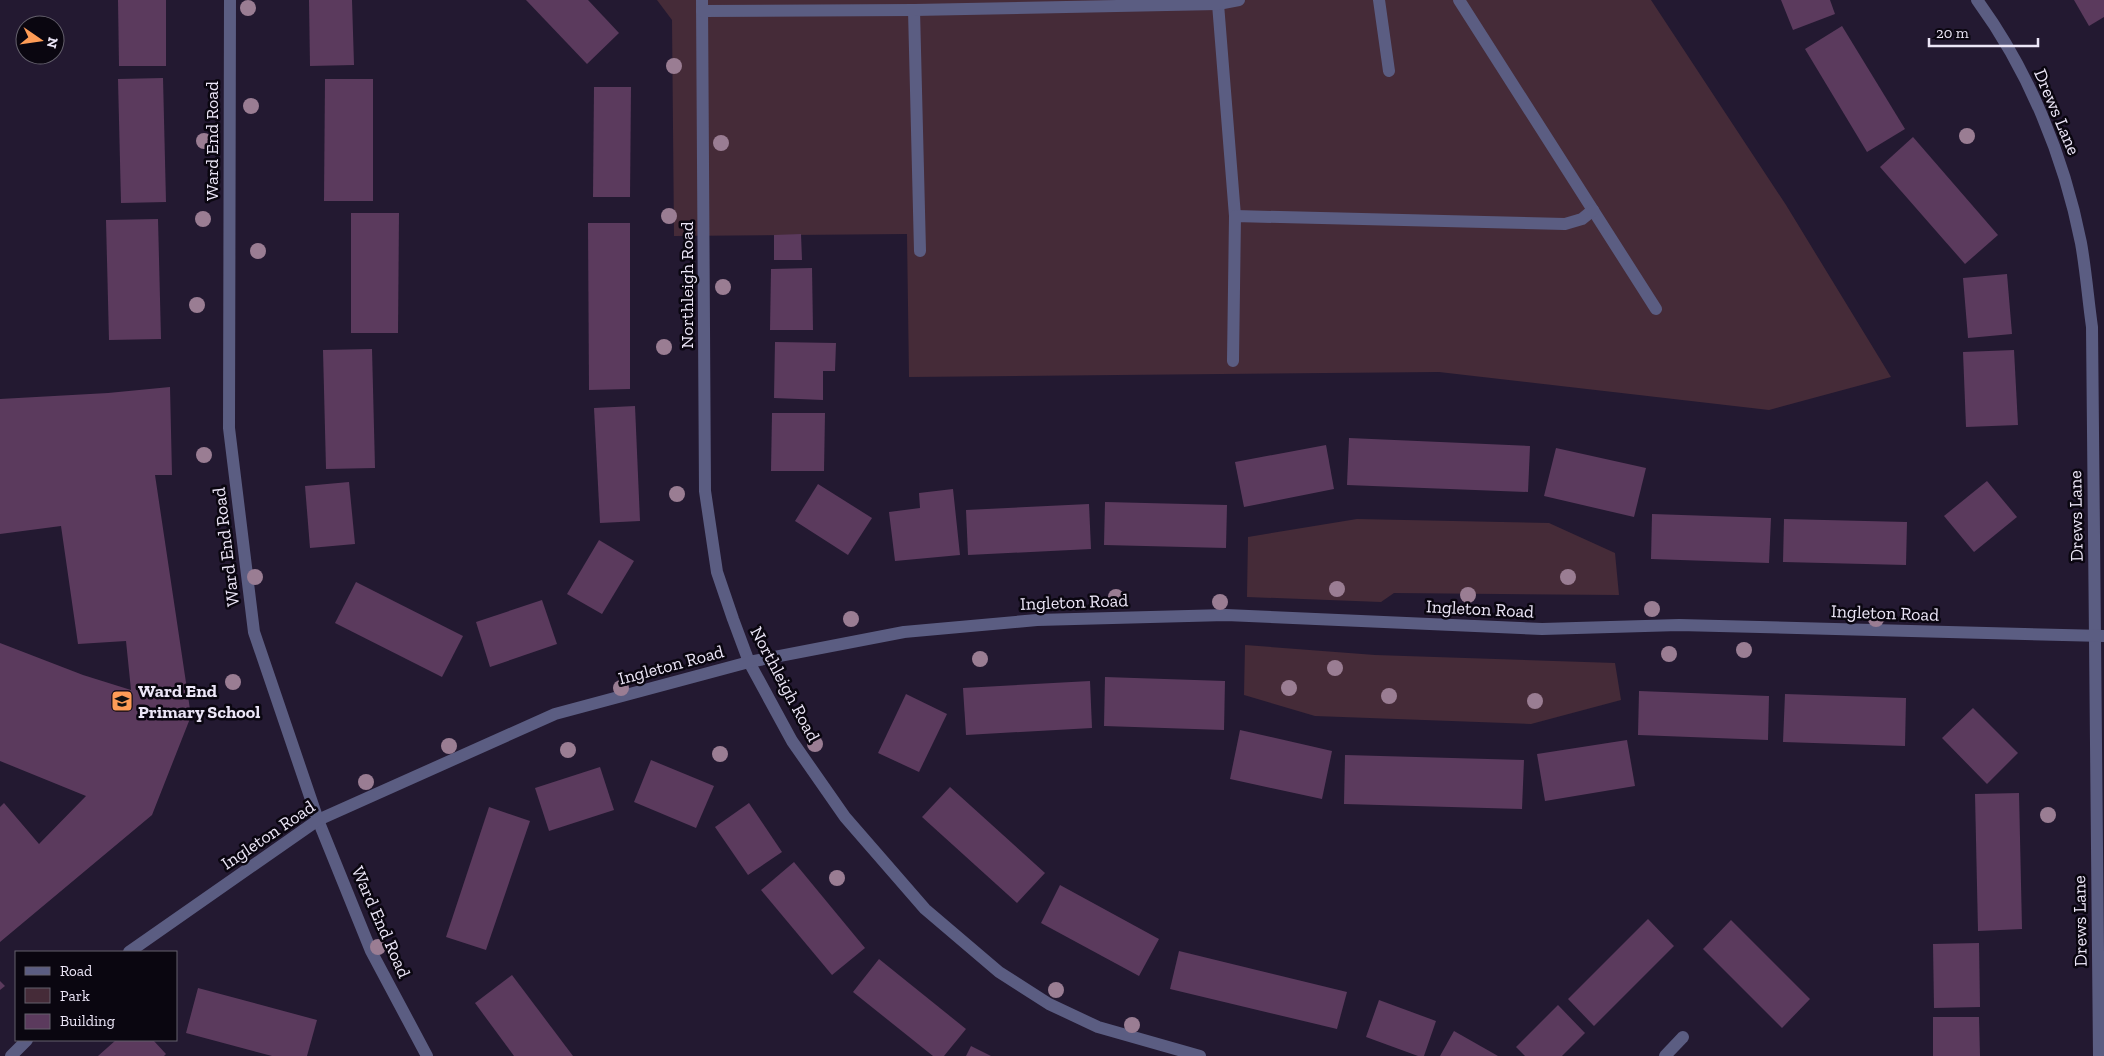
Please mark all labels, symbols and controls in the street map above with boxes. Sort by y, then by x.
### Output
north arrow [15,15,65,65]
scale bar [1929,15,2038,47]
text: 20 m [1936,24,1969,42]
text: N [43,36,62,50]
street label: Drews Lane [2029,66,2085,158]
street label: Ward End Road [201,81,223,201]
street label: Northleigh Road [676,221,698,349]
street label: Drews Lane [2064,470,2088,562]
street label: Ward End Road [208,486,244,608]
street label: Ingleton Road [1020,589,1129,615]
street label: Ingleton Road [1425,595,1535,623]
street label: Ingleton Road [1831,600,1940,626]
street label: Northleigh Road [745,623,825,745]
street label: Ingleton Road [616,640,726,690]
place label: Ward End Primary School [138,680,260,723]
school or university icon: Ward End Primary School [110,689,134,713]
street label: Ingleton Road [217,796,319,874]
street label: Ward End Road [347,863,415,981]
street label: Drews Lane [2068,875,2092,967]
legend [15,951,178,1041]
text: Road [60,962,93,980]
text: Park [60,987,90,1005]
text: Building [60,1012,115,1030]

